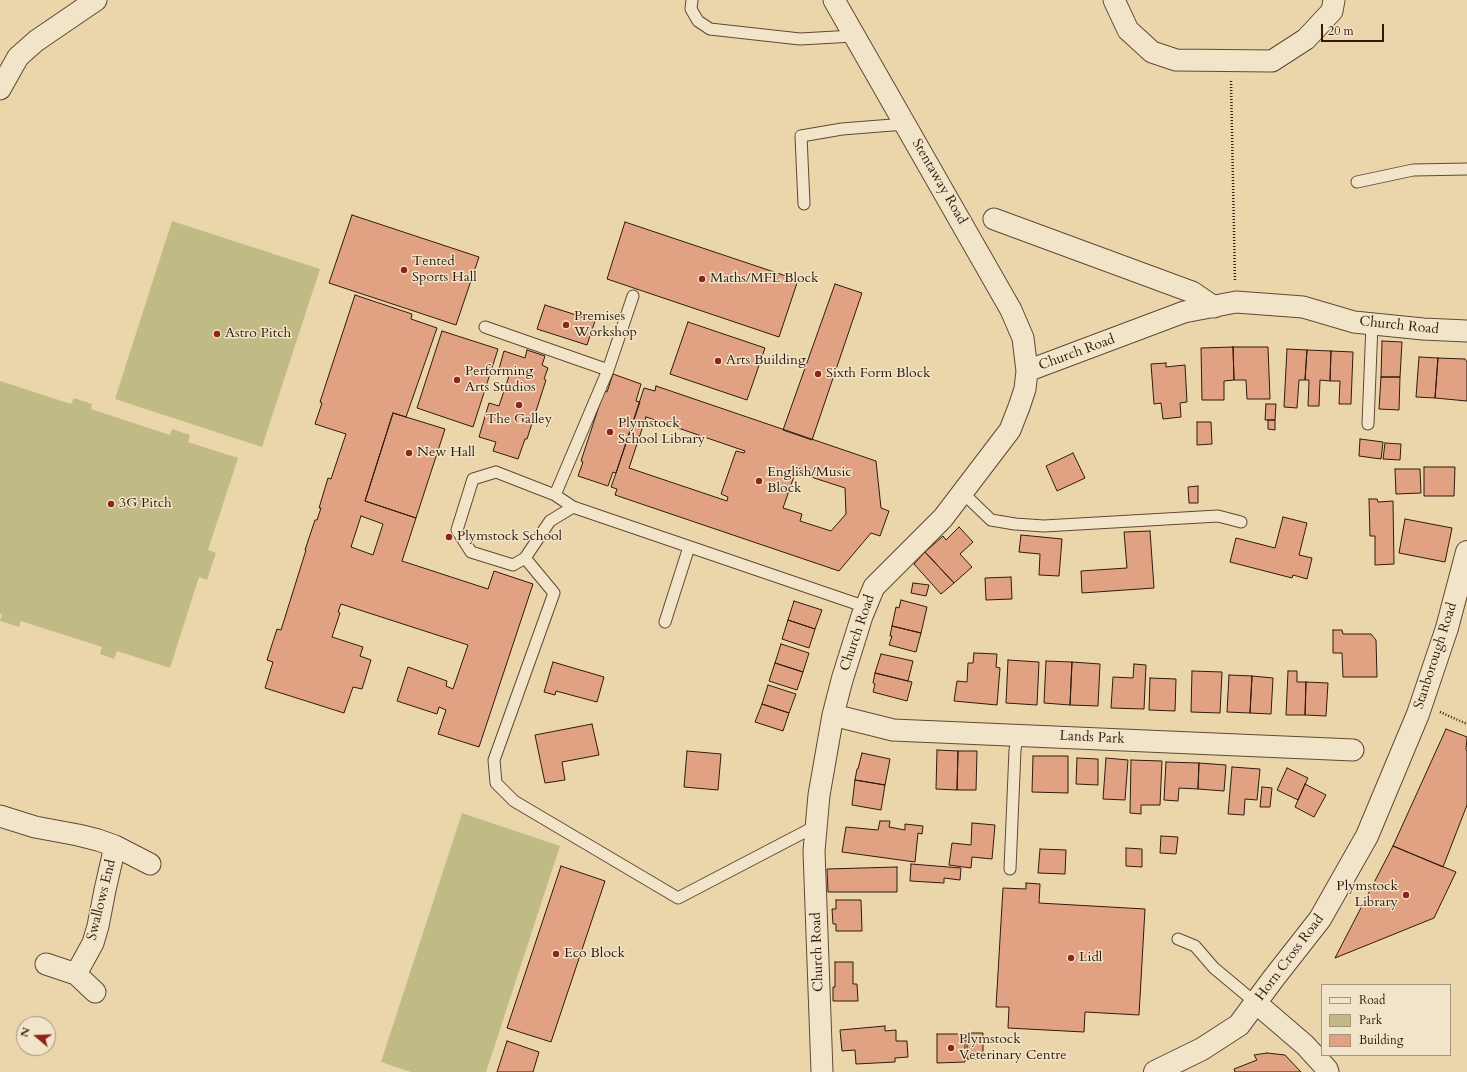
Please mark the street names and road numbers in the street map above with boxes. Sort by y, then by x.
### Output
street label: Stentaway Road [908,136,970,228]
street label: Church Road [1358,313,1440,339]
street label: Church Road [1037,331,1117,375]
street label: Church Road [837,593,879,673]
street label: Stanborough Road [1411,601,1461,711]
street label: Lands Park [1059,728,1125,748]
street label: Swallows End [84,858,120,942]
street label: Church Road [808,912,828,992]
street label: Horn Cross Road [1252,912,1328,1004]

